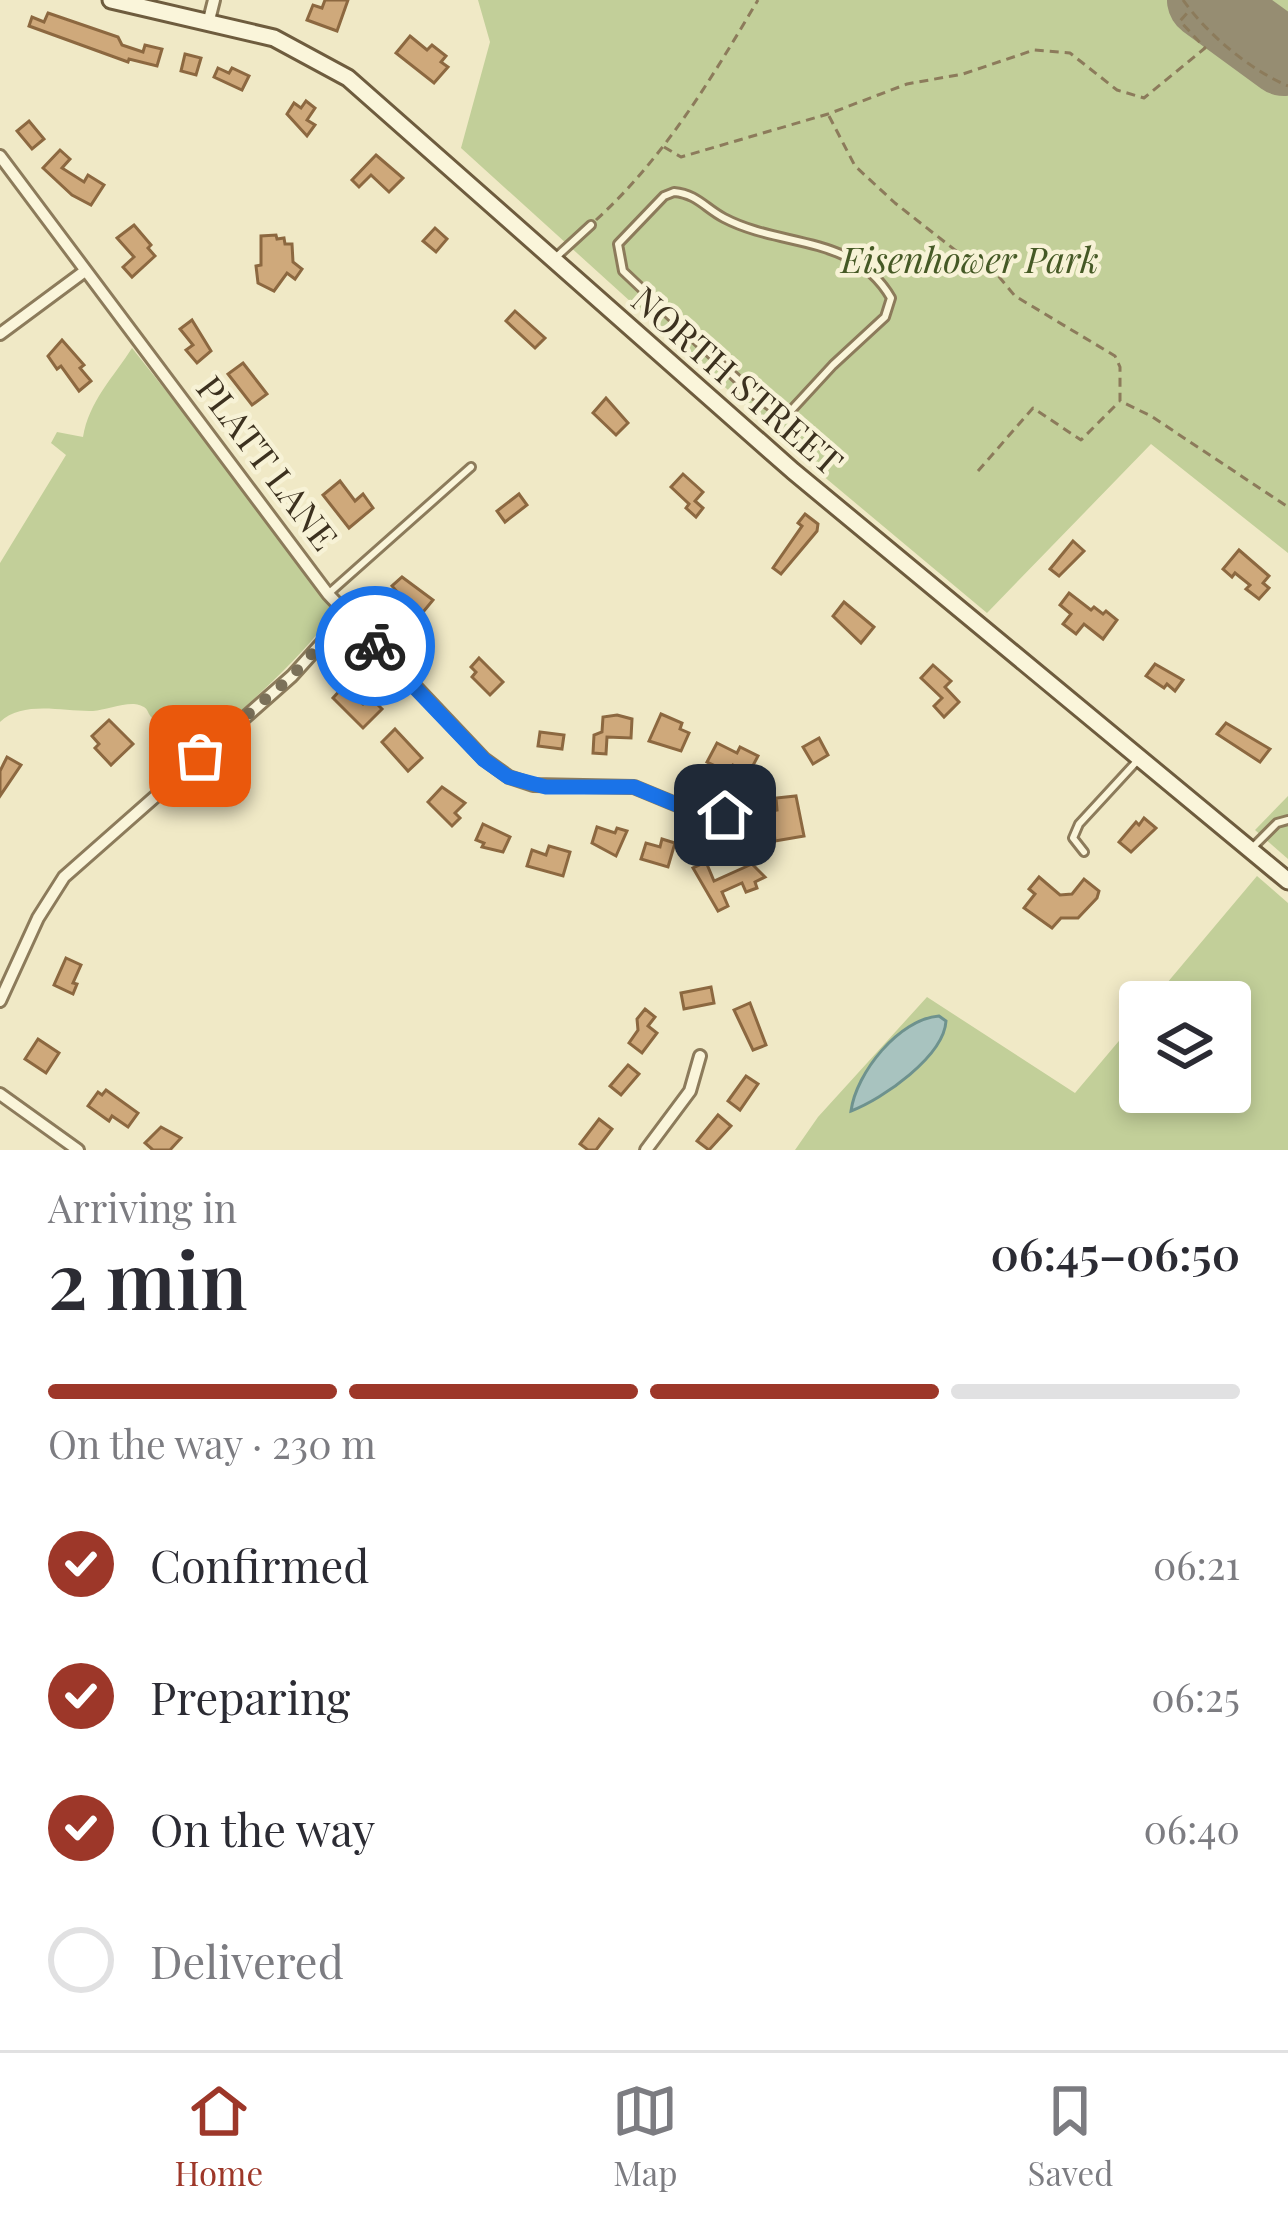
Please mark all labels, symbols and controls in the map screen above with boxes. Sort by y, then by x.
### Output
park label: Eisenhower Park [839,234,1099,282]
street label: NORTH STREET [623,275,854,484]
street label: PLATT LANE [187,365,350,559]
courier [315,586,435,706]
icon: bike [342,613,408,679]
pin [149,705,251,807]
icon: bag [167,723,233,789]
pin [674,764,776,866]
icon: home [692,782,758,848]
map controls [1119,981,1251,1113]
button: layers [1119,981,1251,1113]
text: Arriving in [48,1181,237,1233]
text: 06:45–06:50 [990,1222,1240,1282]
text: 2 min [48,1226,247,1330]
text: On the way · 230 m [48,1417,376,1469]
icon: check [48,1531,114,1597]
text: Confirmed [150,1534,369,1594]
text: 06:21 [1153,1538,1240,1590]
icon: check [48,1663,114,1729]
text: Preparing [150,1666,350,1726]
text: 06:25 [1151,1670,1240,1722]
icon: check [48,1795,114,1861]
text: On the way [150,1798,375,1858]
text: 06:40 [1143,1802,1240,1854]
text: Delivered [150,1930,344,1990]
tab: Home [175,2078,263,2194]
tab: Map [612,2078,678,2194]
tab: Saved [1028,2078,1113,2194]

